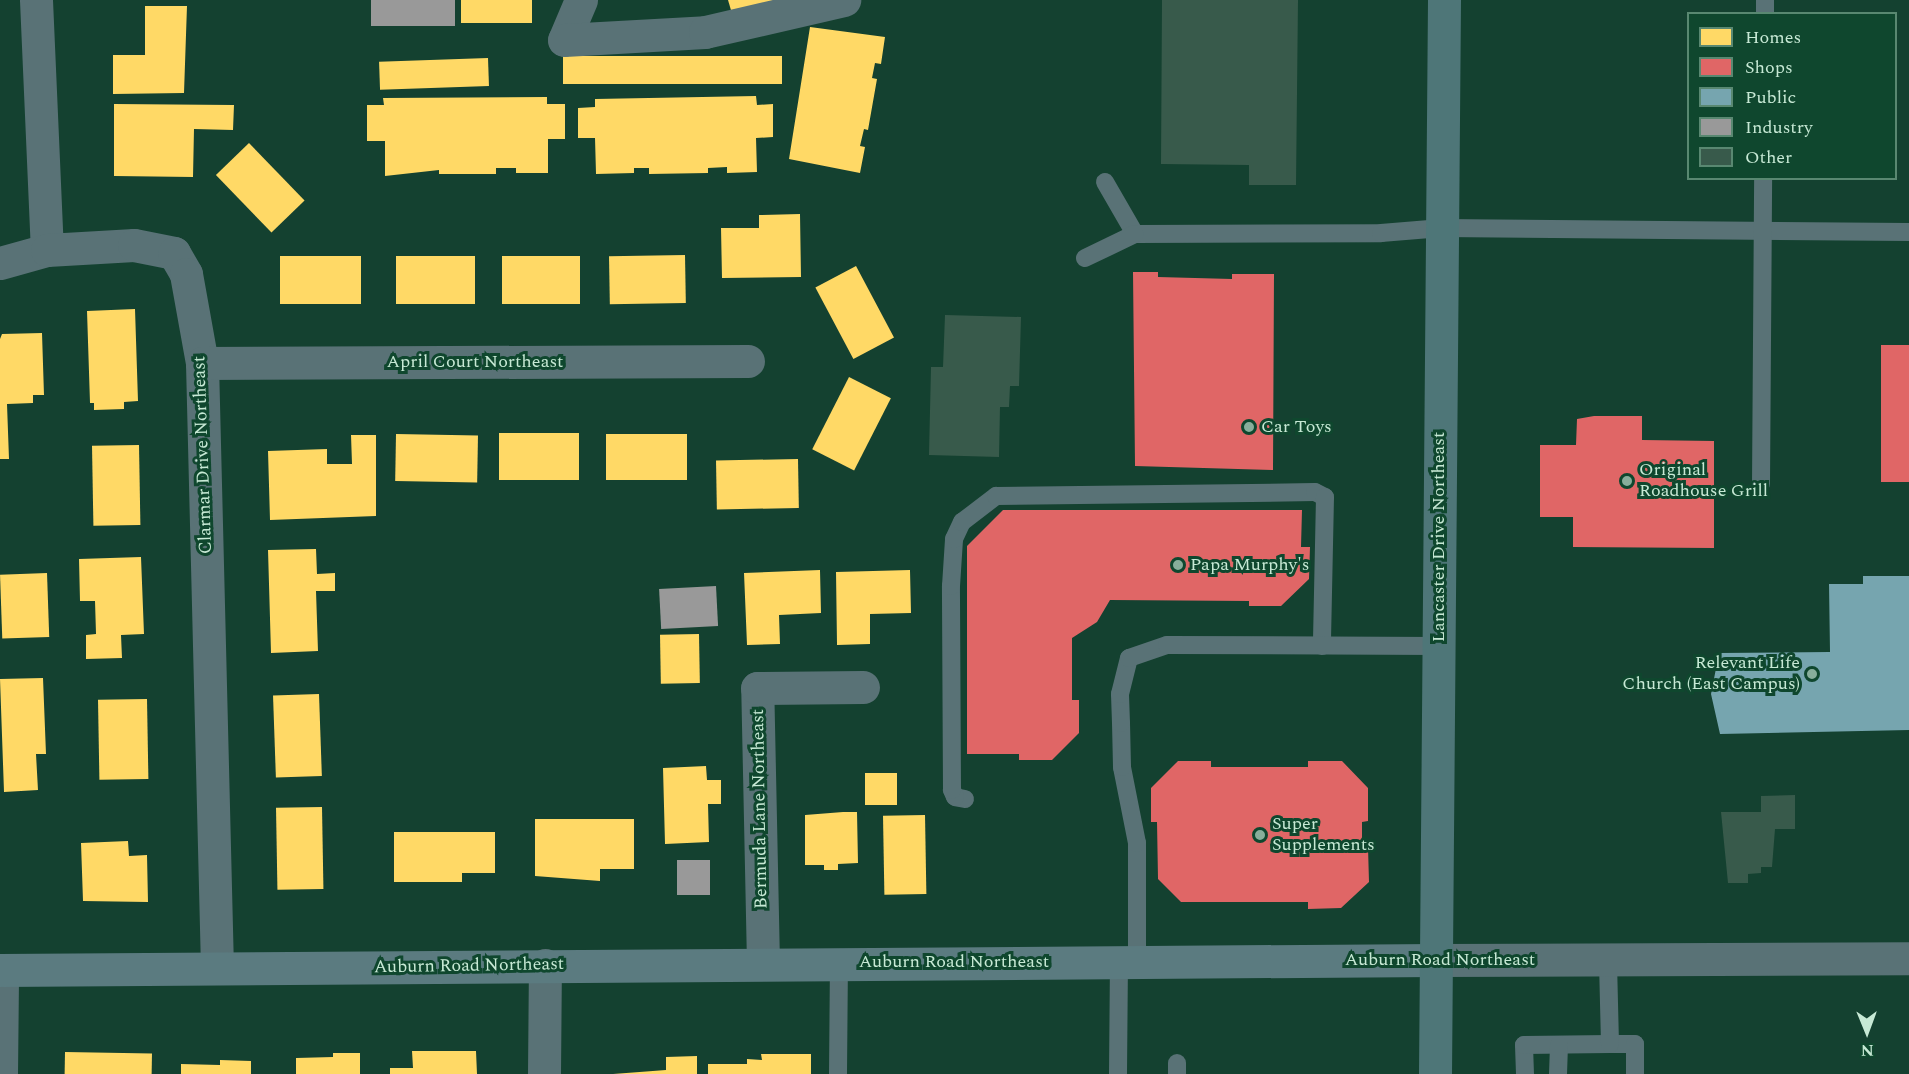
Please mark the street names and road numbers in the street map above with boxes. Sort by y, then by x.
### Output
street label: April Court Northeast [387,351,563,373]
street label: Clarmar Drive Northeast [189,355,217,555]
street label: Lancaster Drive Northeast [1428,432,1450,642]
street label: Bermuda Lane Northeast [747,709,773,909]
street label: Auburn Road Northeast [1345,949,1535,971]
street label: Auburn Road Northeast [859,951,1049,973]
street label: Auburn Road Northeast [374,954,564,978]

